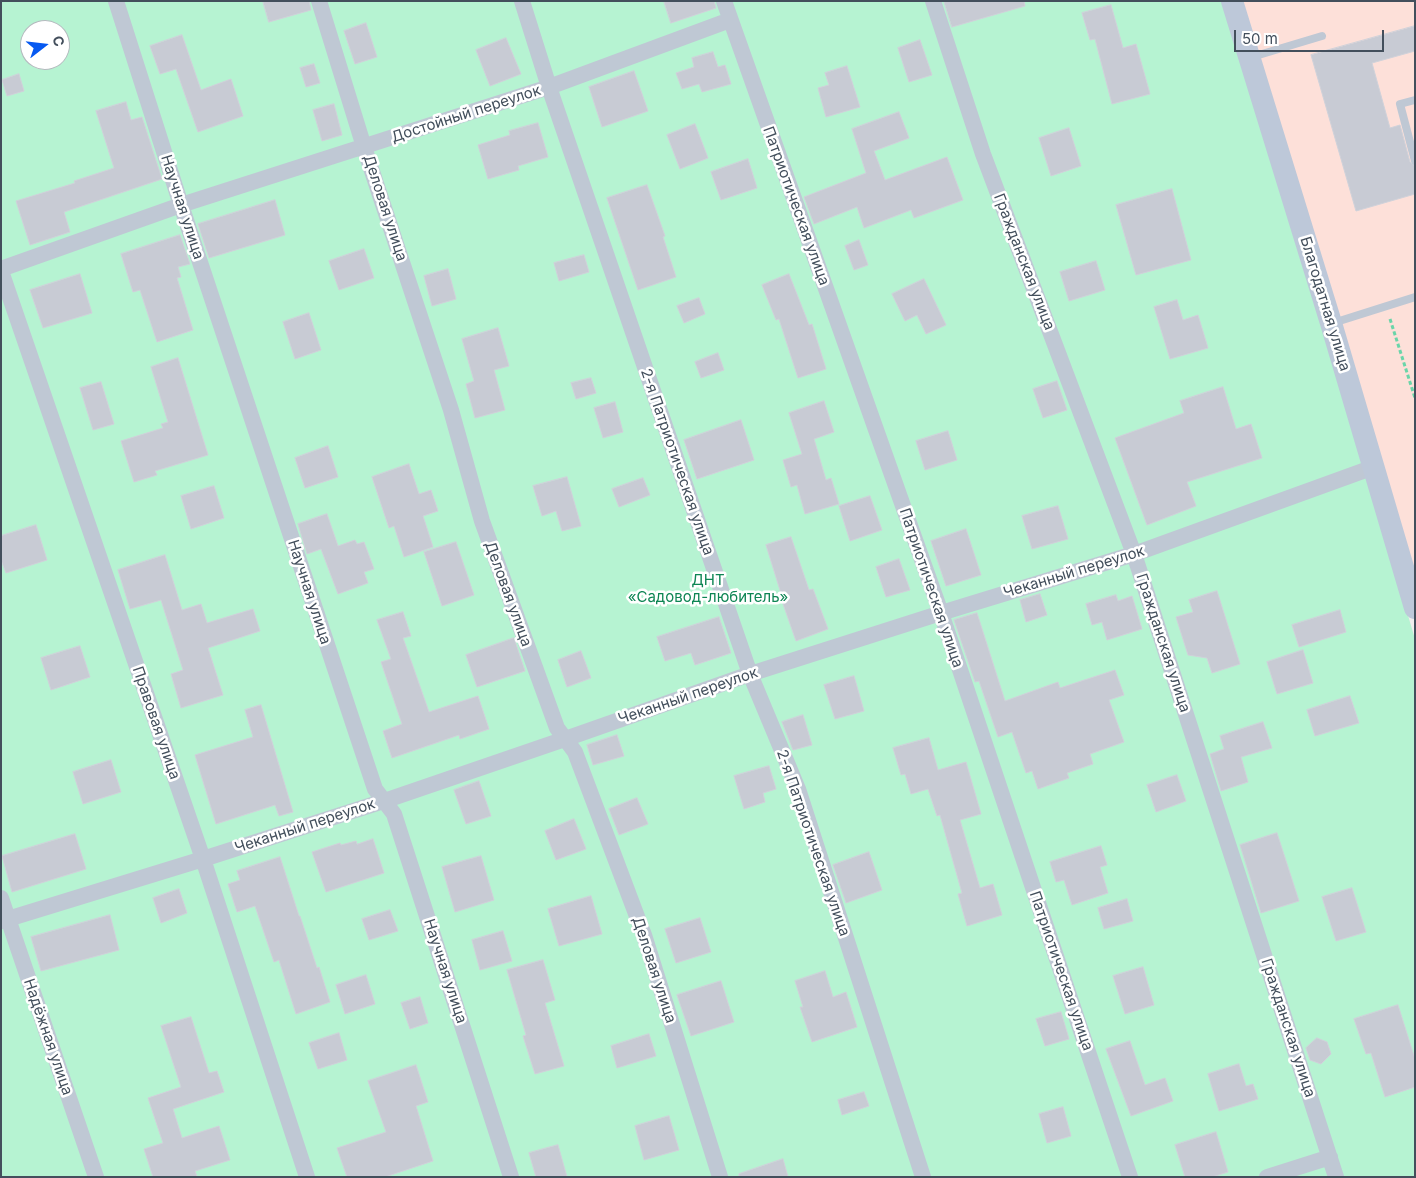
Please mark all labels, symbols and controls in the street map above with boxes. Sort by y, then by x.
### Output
north arrow [20,20,70,70]
scale bar [1236,20,1386,52]
text: 50 m [1242,29,1278,48]
text: С [49,34,69,48]
street label: Достойный переулок [389,81,543,147]
street label: Патриотическая улица [759,124,833,288]
street label: Научная улица [157,152,207,262]
street label: Деловая улица [359,153,411,263]
street label: Гражданская улица [990,191,1058,333]
street label: Благодатная улица [1296,235,1354,373]
street label: 2-я Патриотическая улица [637,366,717,558]
street label: Патриотическая улица [895,506,967,670]
street label: Научная улица [284,537,334,647]
street label: Деловая улица [481,539,535,649]
street label: Чеканный переулок [1001,542,1147,602]
park label: ДНТ «Садовод-любитель» [628,571,788,606]
street label: Гражданская улица [1132,571,1194,715]
street label: Правовая улица [128,664,184,782]
street label: Чеканный переулок [616,664,760,728]
street label: 2-я Патриотическая улица [773,747,853,939]
street label: Чеканный переулок [233,795,377,857]
street label: Патриотическая улица [1025,889,1097,1053]
street label: Деловая улица [628,915,680,1025]
street label: Научная улица [420,916,470,1026]
street label: Гражданская улица [1257,956,1319,1100]
street label: Надёжная улица [20,976,76,1098]

